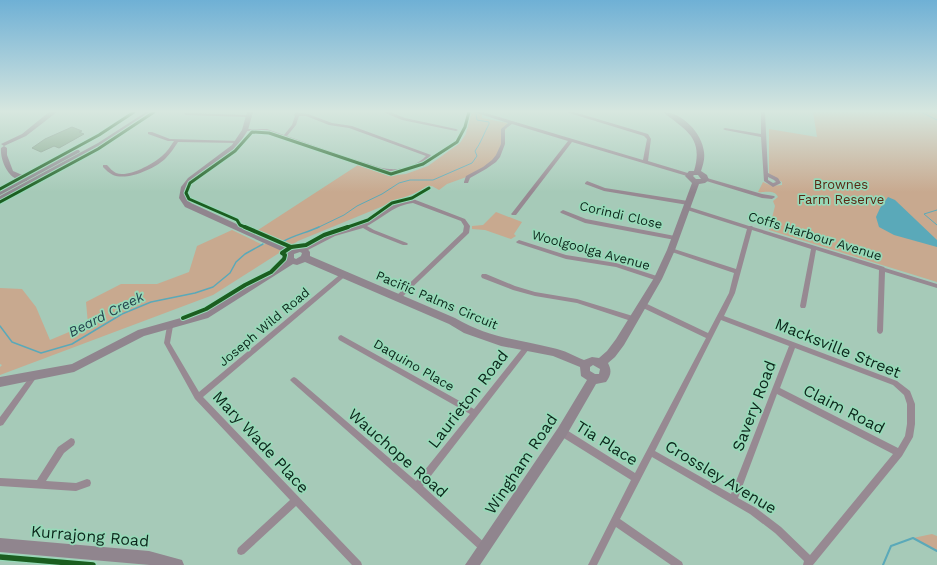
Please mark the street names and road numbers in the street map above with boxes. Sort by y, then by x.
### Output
street label: Corindi Close [578,198,664,232]
street label: Coffs Harbour Avenue [746,208,884,264]
street label: Woolgoolga Avenue [530,227,652,273]
street label: Pacific Palms Circuit [374,268,501,333]
street label: Joseph Wild Road [216,285,312,369]
street label: Macksville Street [772,314,904,382]
street label: Daquino Place [371,336,457,394]
street label: Laurieton Road [424,346,512,452]
street label: Savery Road [728,358,780,454]
street label: Claim Road [800,380,888,438]
street label: Mary Wade Place [209,387,313,497]
street label: Wauchope Road [344,405,452,501]
street label: Wingham Road [480,410,562,518]
street label: Tia Place [572,416,642,470]
street label: Crossley Avenue [662,436,780,518]
street label: Kurrajong Road [30,521,150,551]

